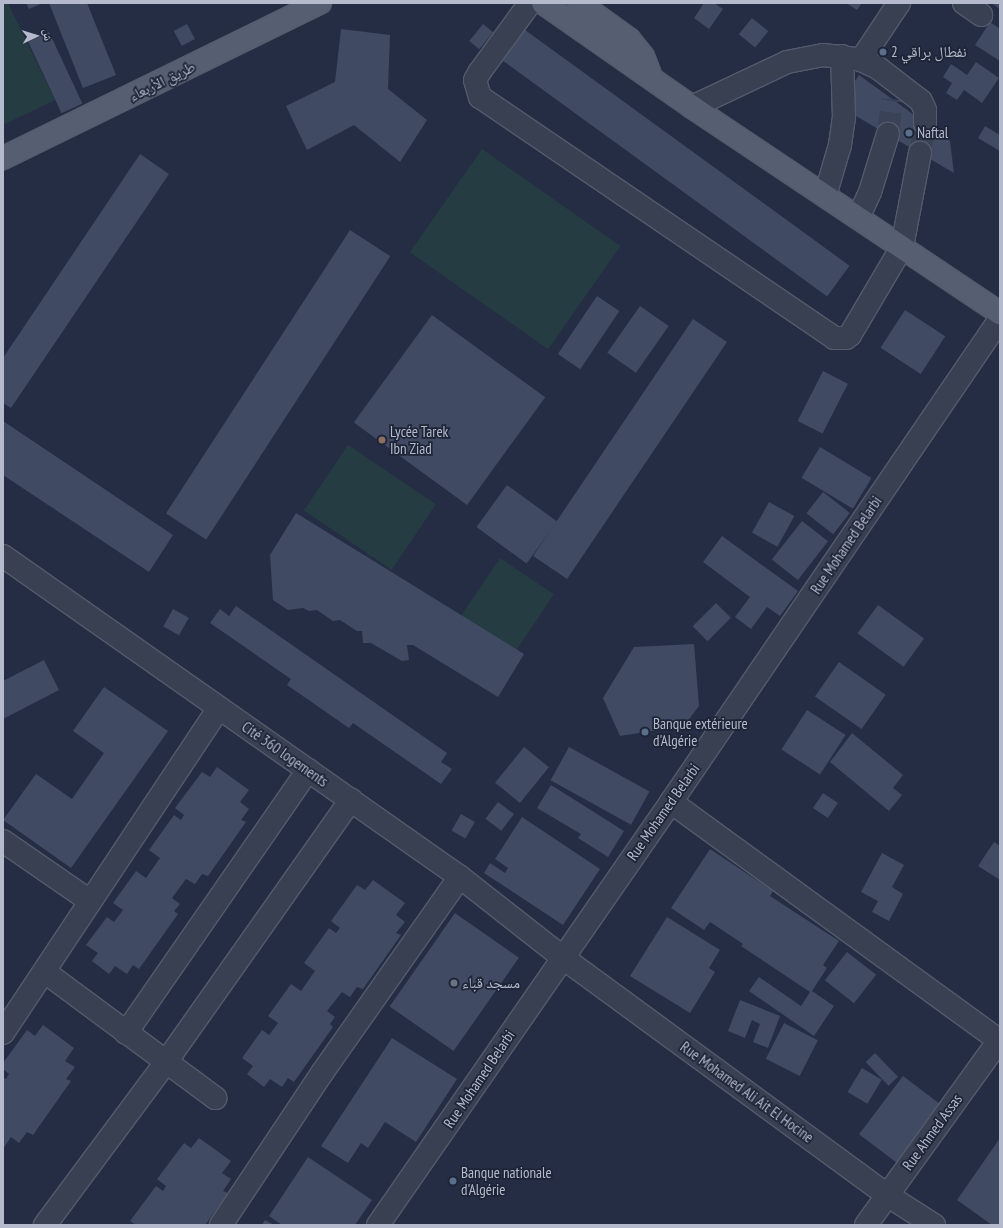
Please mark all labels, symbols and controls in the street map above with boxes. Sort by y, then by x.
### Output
north arrow [16,16,56,56]
text: ش [41,29,55,41]
place label: نفطال براقي 2 [891,43,967,61]
marker: نفطال براقي 2 [878,47,888,57]
street label: طريق الأربعاء [126,57,198,105]
place label: Naftal [917,124,948,142]
marker: Naftal [904,128,914,138]
place label: Lycée Tarek Ibn Ziad [390,422,449,457]
marker: Lycée Tarek Ibn Ziad [377,435,387,445]
street label: Rue Mohamed Belarbi [807,493,885,597]
place label: Banque extérieure d'Algérie [653,714,748,749]
street label: Cité 360 logements [238,718,332,790]
marker: Banque extérieure d'Algérie [640,727,650,737]
street label: Rue Mohamed Belarbi [623,760,703,864]
place label: مسجد قباء [462,974,520,992]
marker: مسجد قباء [449,978,459,988]
street label: Rue Mohamed Belarbi [440,1027,518,1131]
street label: Rue Mohamed Ali Ait El Hocine [677,1037,817,1147]
street label: Rue Ahmed Assas [898,1090,966,1174]
place label: Banque nationale d'Algérie [461,1163,552,1198]
marker: Banque nationale d'Algérie [448,1176,458,1186]

